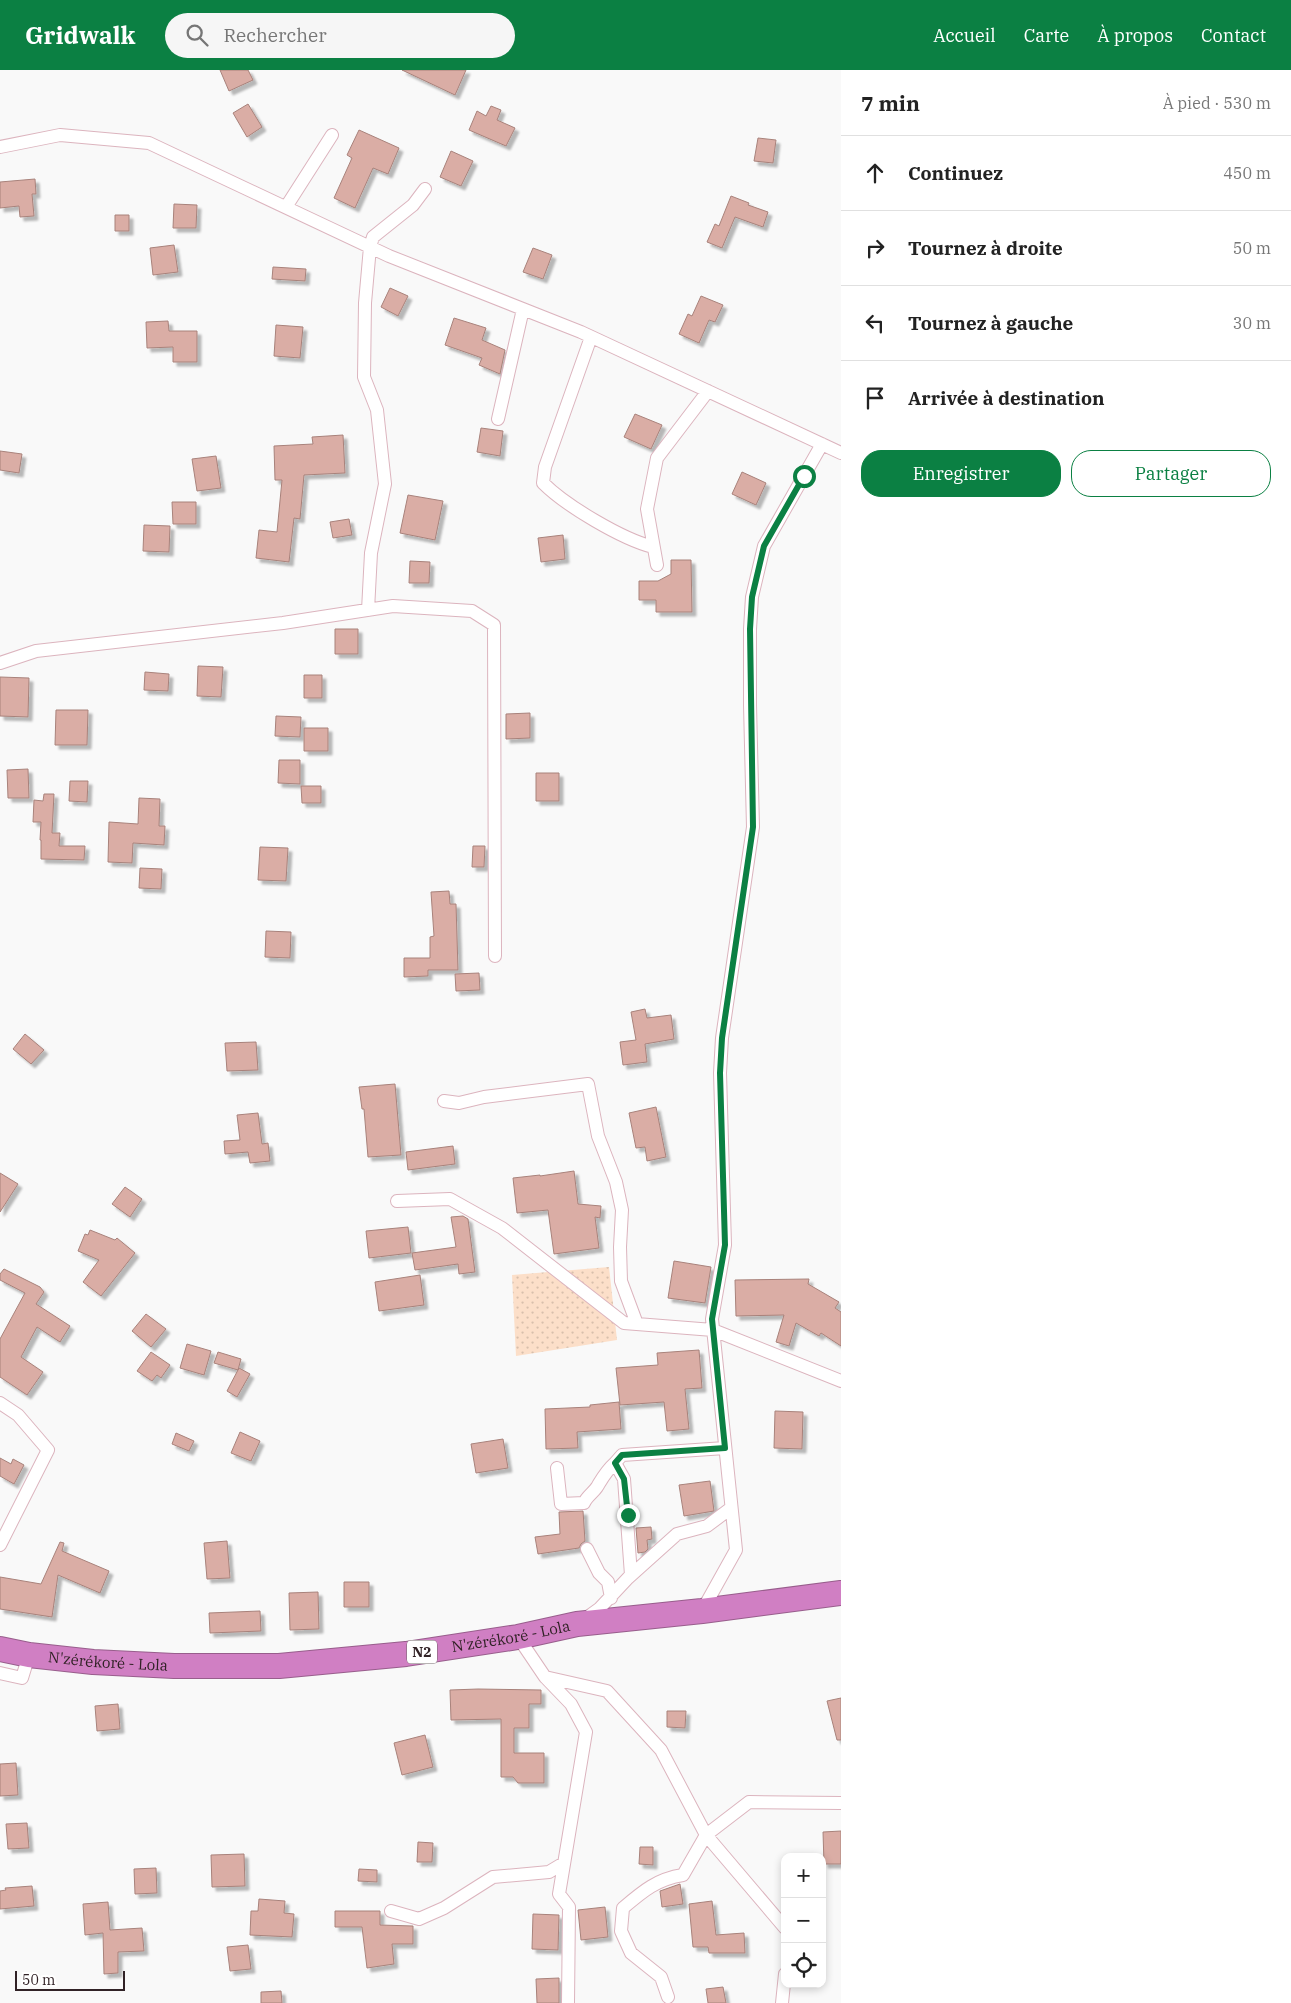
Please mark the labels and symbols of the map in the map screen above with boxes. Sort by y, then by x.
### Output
route start [793,465,816,488]
route end [617,1504,640,1527]
street label: N'zérékoré - Lola [450,1616,572,1656]
road number: N2 [407,1640,437,1664]
street label: N'zérékoré - Lola [47,1647,169,1675]
scale bar [15,1968,125,1991]

